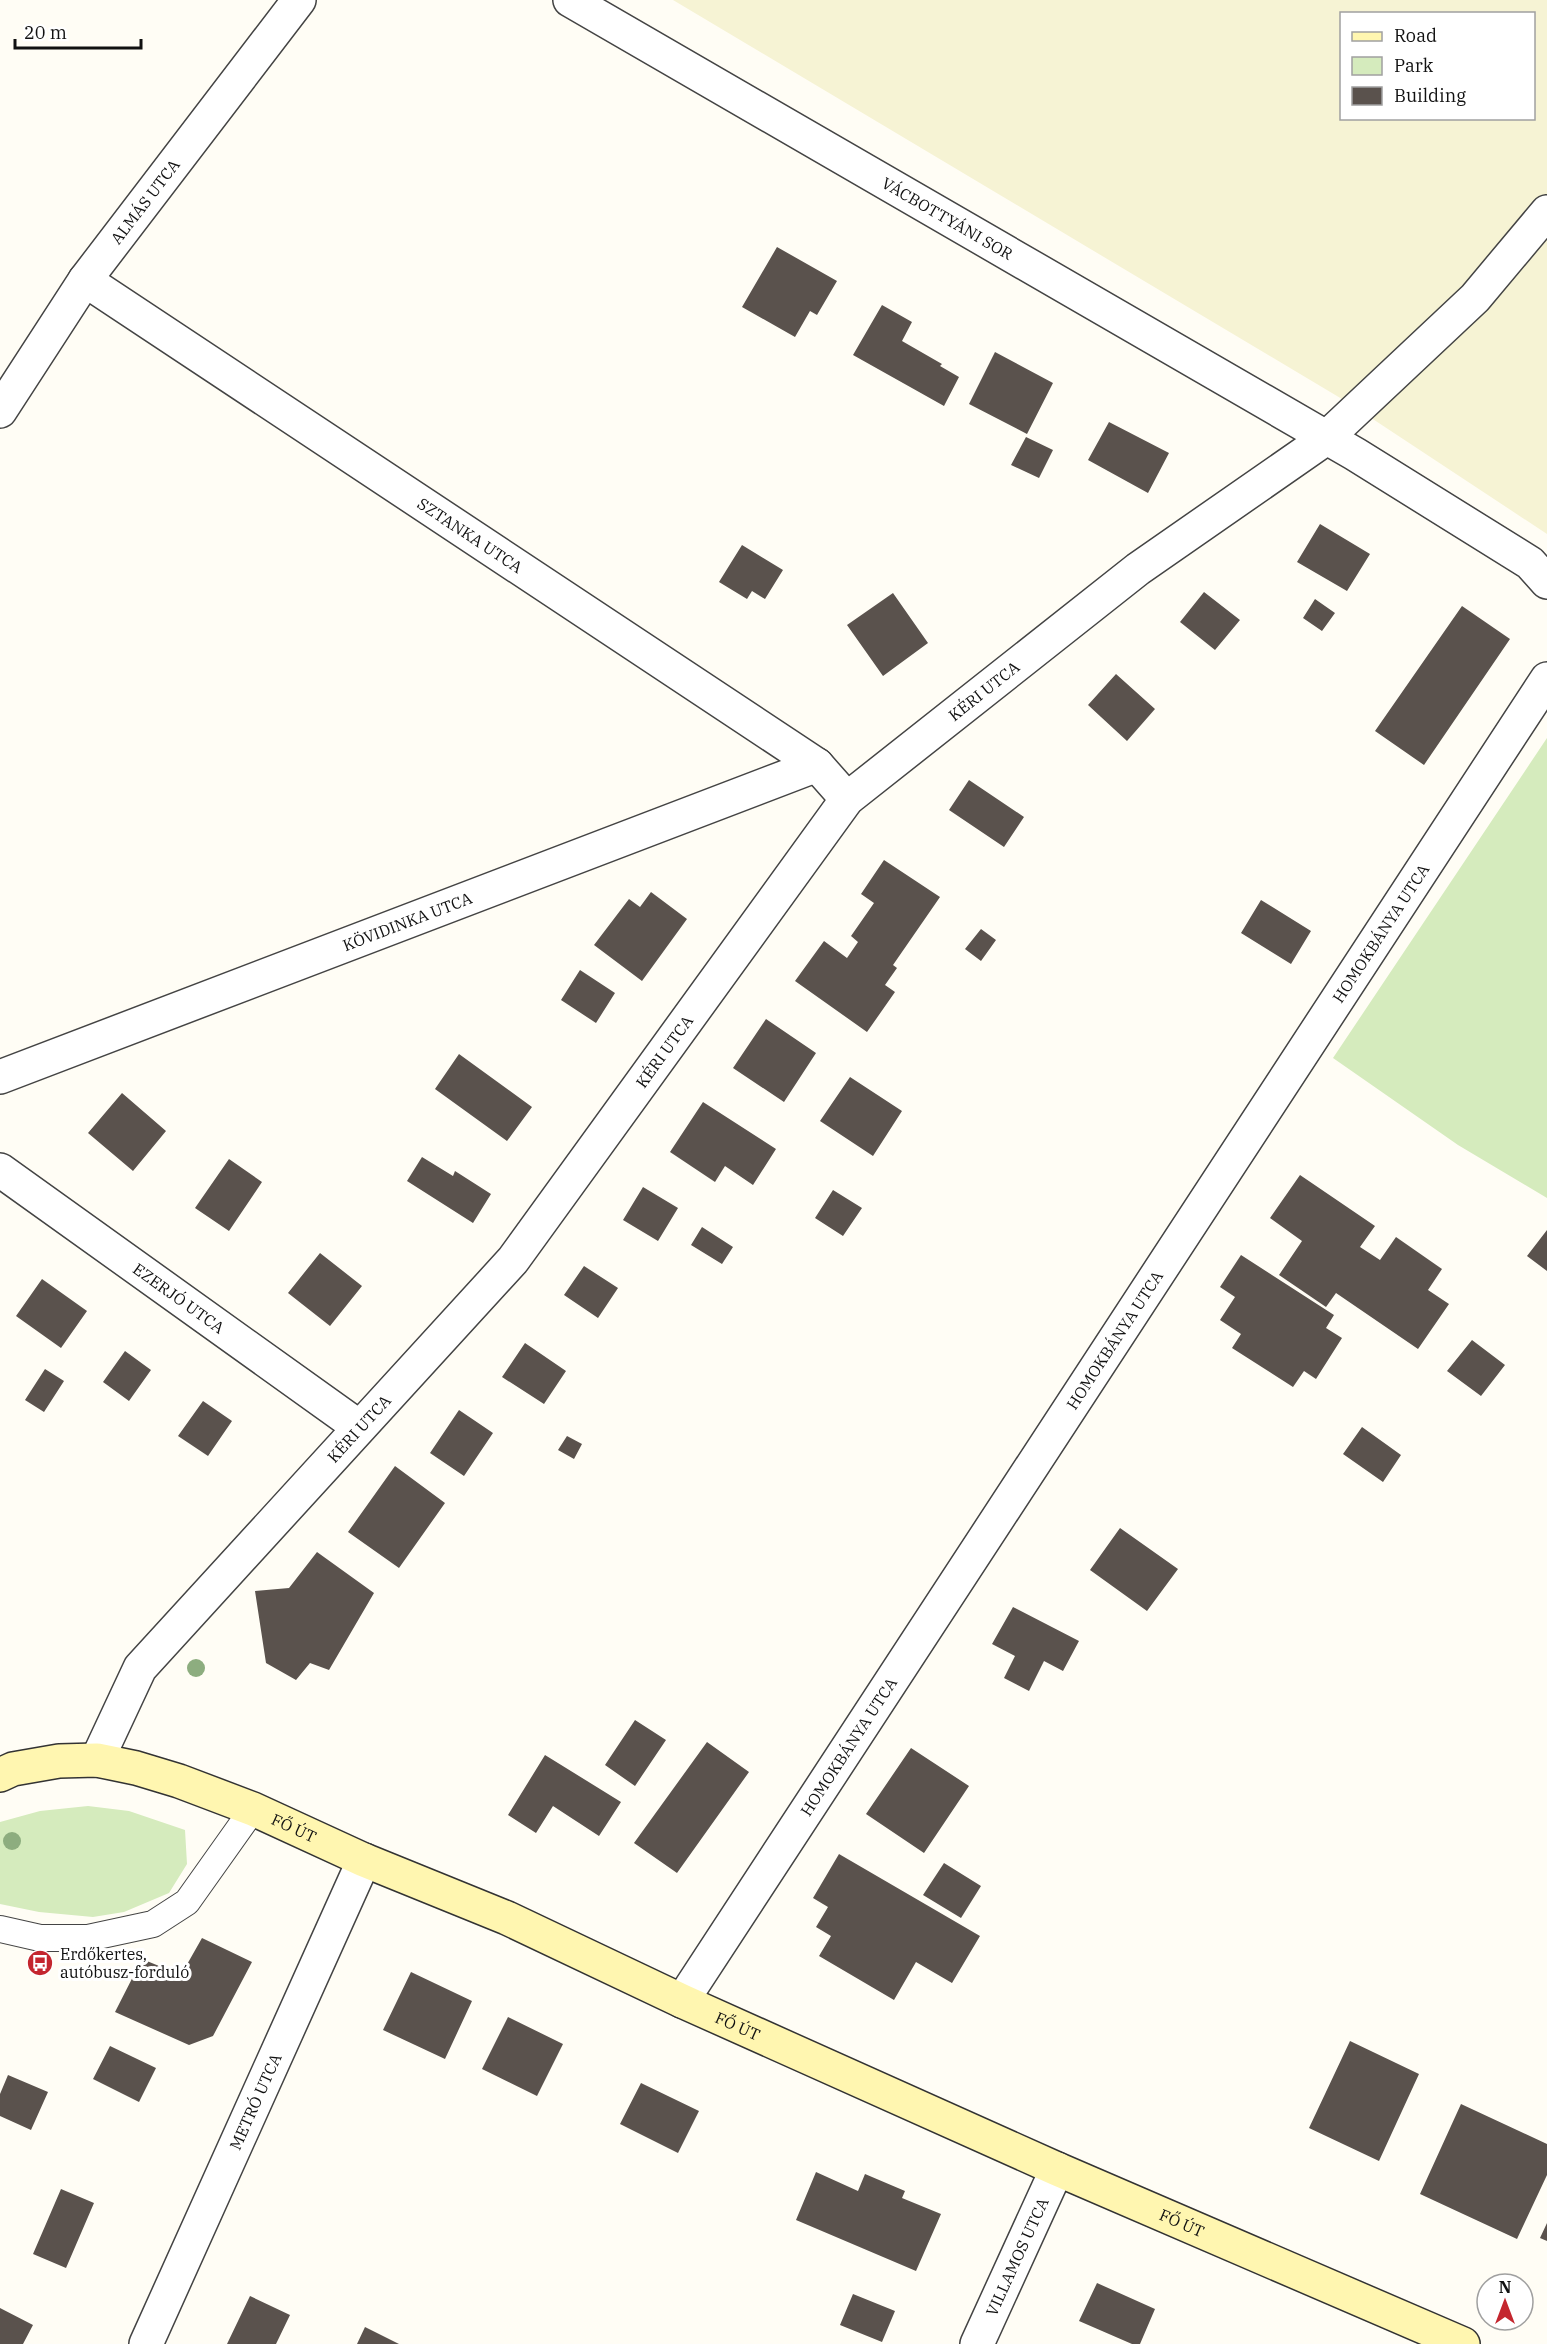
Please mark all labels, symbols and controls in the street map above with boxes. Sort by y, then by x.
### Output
scale bar [15,12,141,50]
legend [1340,12,1535,120]
text: 20 m [24,21,67,44]
text: Road [1394,24,1437,47]
text: Park [1394,54,1434,77]
text: Building [1394,84,1466,107]
street label: ALMÁS UTCA [106,155,184,248]
street label: VÁCBOTTYÁNI SOR [878,173,1017,264]
street label: SZTANKA UTCA [414,493,526,577]
street label: KÉRI UTCA [944,657,1023,725]
street label: HOMOKBÁNYA UTCA [1328,860,1433,1006]
street label: KÖVIDINKA UTCA [340,888,475,955]
street label: KÉRI UTCA [631,1011,697,1092]
street label: EZERJÓ UTCA [129,1259,229,1338]
street label: HOMOKBÁNYA UTCA [1062,1267,1167,1413]
street label: KÉRI UTCA [323,1390,395,1467]
street label: HOMOKBÁNYA UTCA [796,1673,901,1820]
street label: FŐ ÚT [268,1809,320,1847]
place label: Erdőkertes, autóbusz-forduló [60,1944,189,1982]
bus stop icon: Erdőkertes, autóbusz-forduló [25,1948,55,1978]
street label: FŐ ÚT [712,2007,763,2045]
street label: METRÓ UTCA [225,2050,286,2153]
street label: VILLAMOS UTCA [981,2194,1053,2319]
street label: FŐ ÚT [1156,2204,1208,2241]
north arrow [1475,2272,1535,2332]
text: N [1499,2277,1511,2297]

